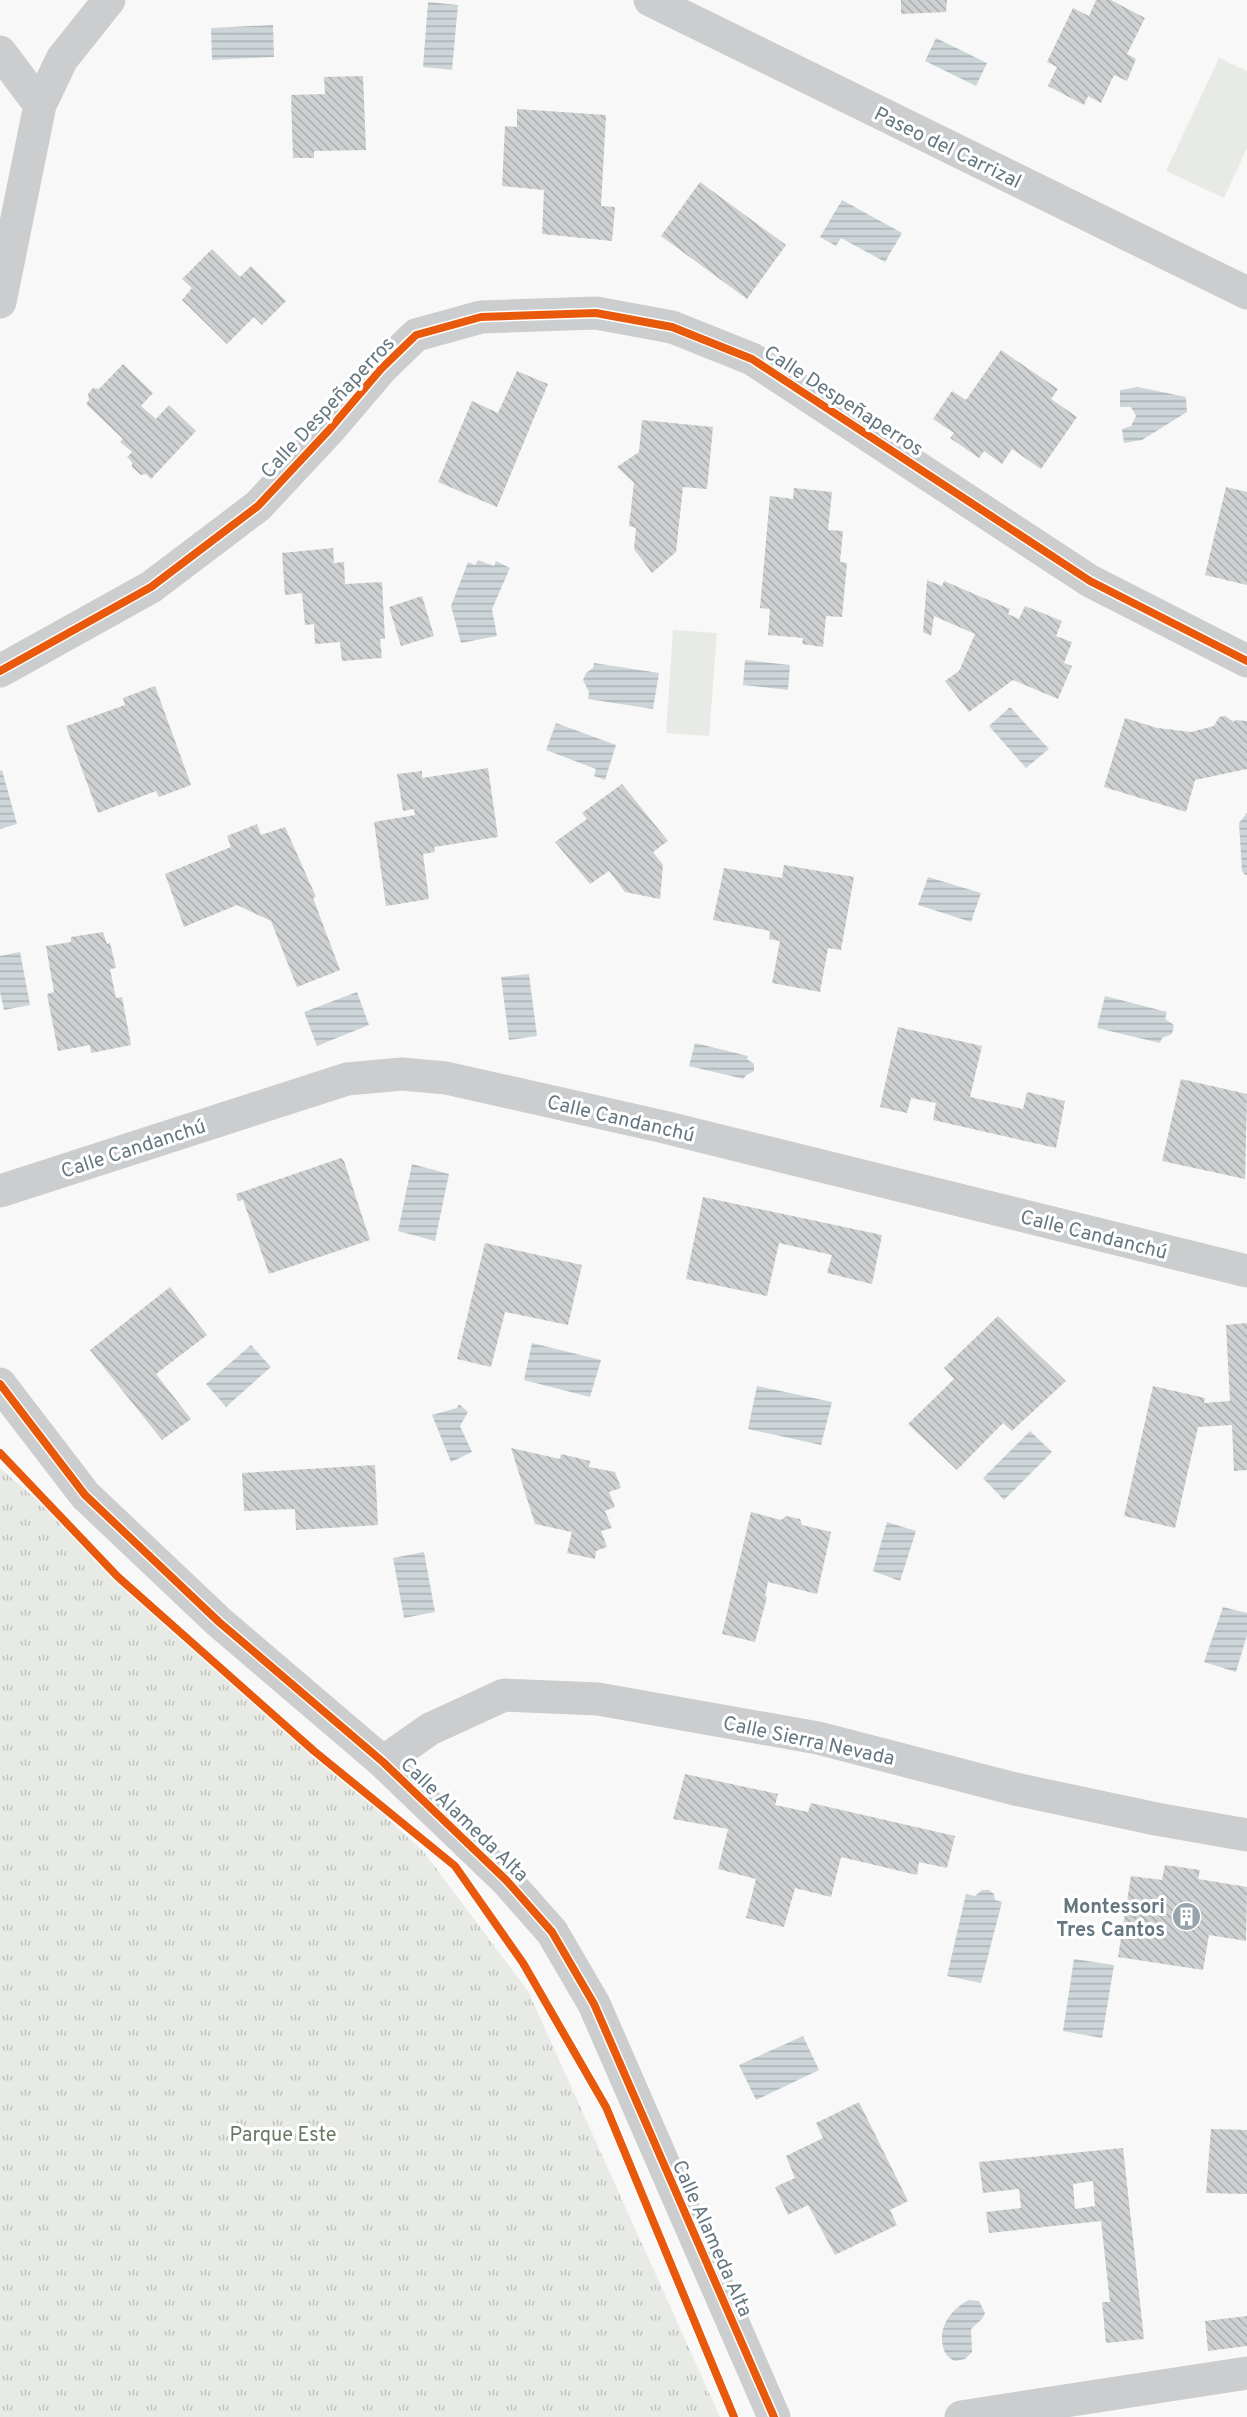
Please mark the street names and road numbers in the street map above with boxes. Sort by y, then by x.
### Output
street label: Paseo del Carrizal [869,102,1025,196]
street label: Calle Despeñaperros [256,332,401,485]
street label: Calle Despeñaperros [758,340,928,463]
street label: Calle Candanchú [544,1090,697,1150]
street label: Calle Candanchú [58,1114,209,1186]
street label: Calle Candanchú [1017,1205,1170,1267]
street label: Calle Sierra Nevada [720,1711,897,1773]
street label: Calle Alameda Alta [394,1752,533,1888]
street label: Calle Alameda Alta [665,2156,757,2321]

